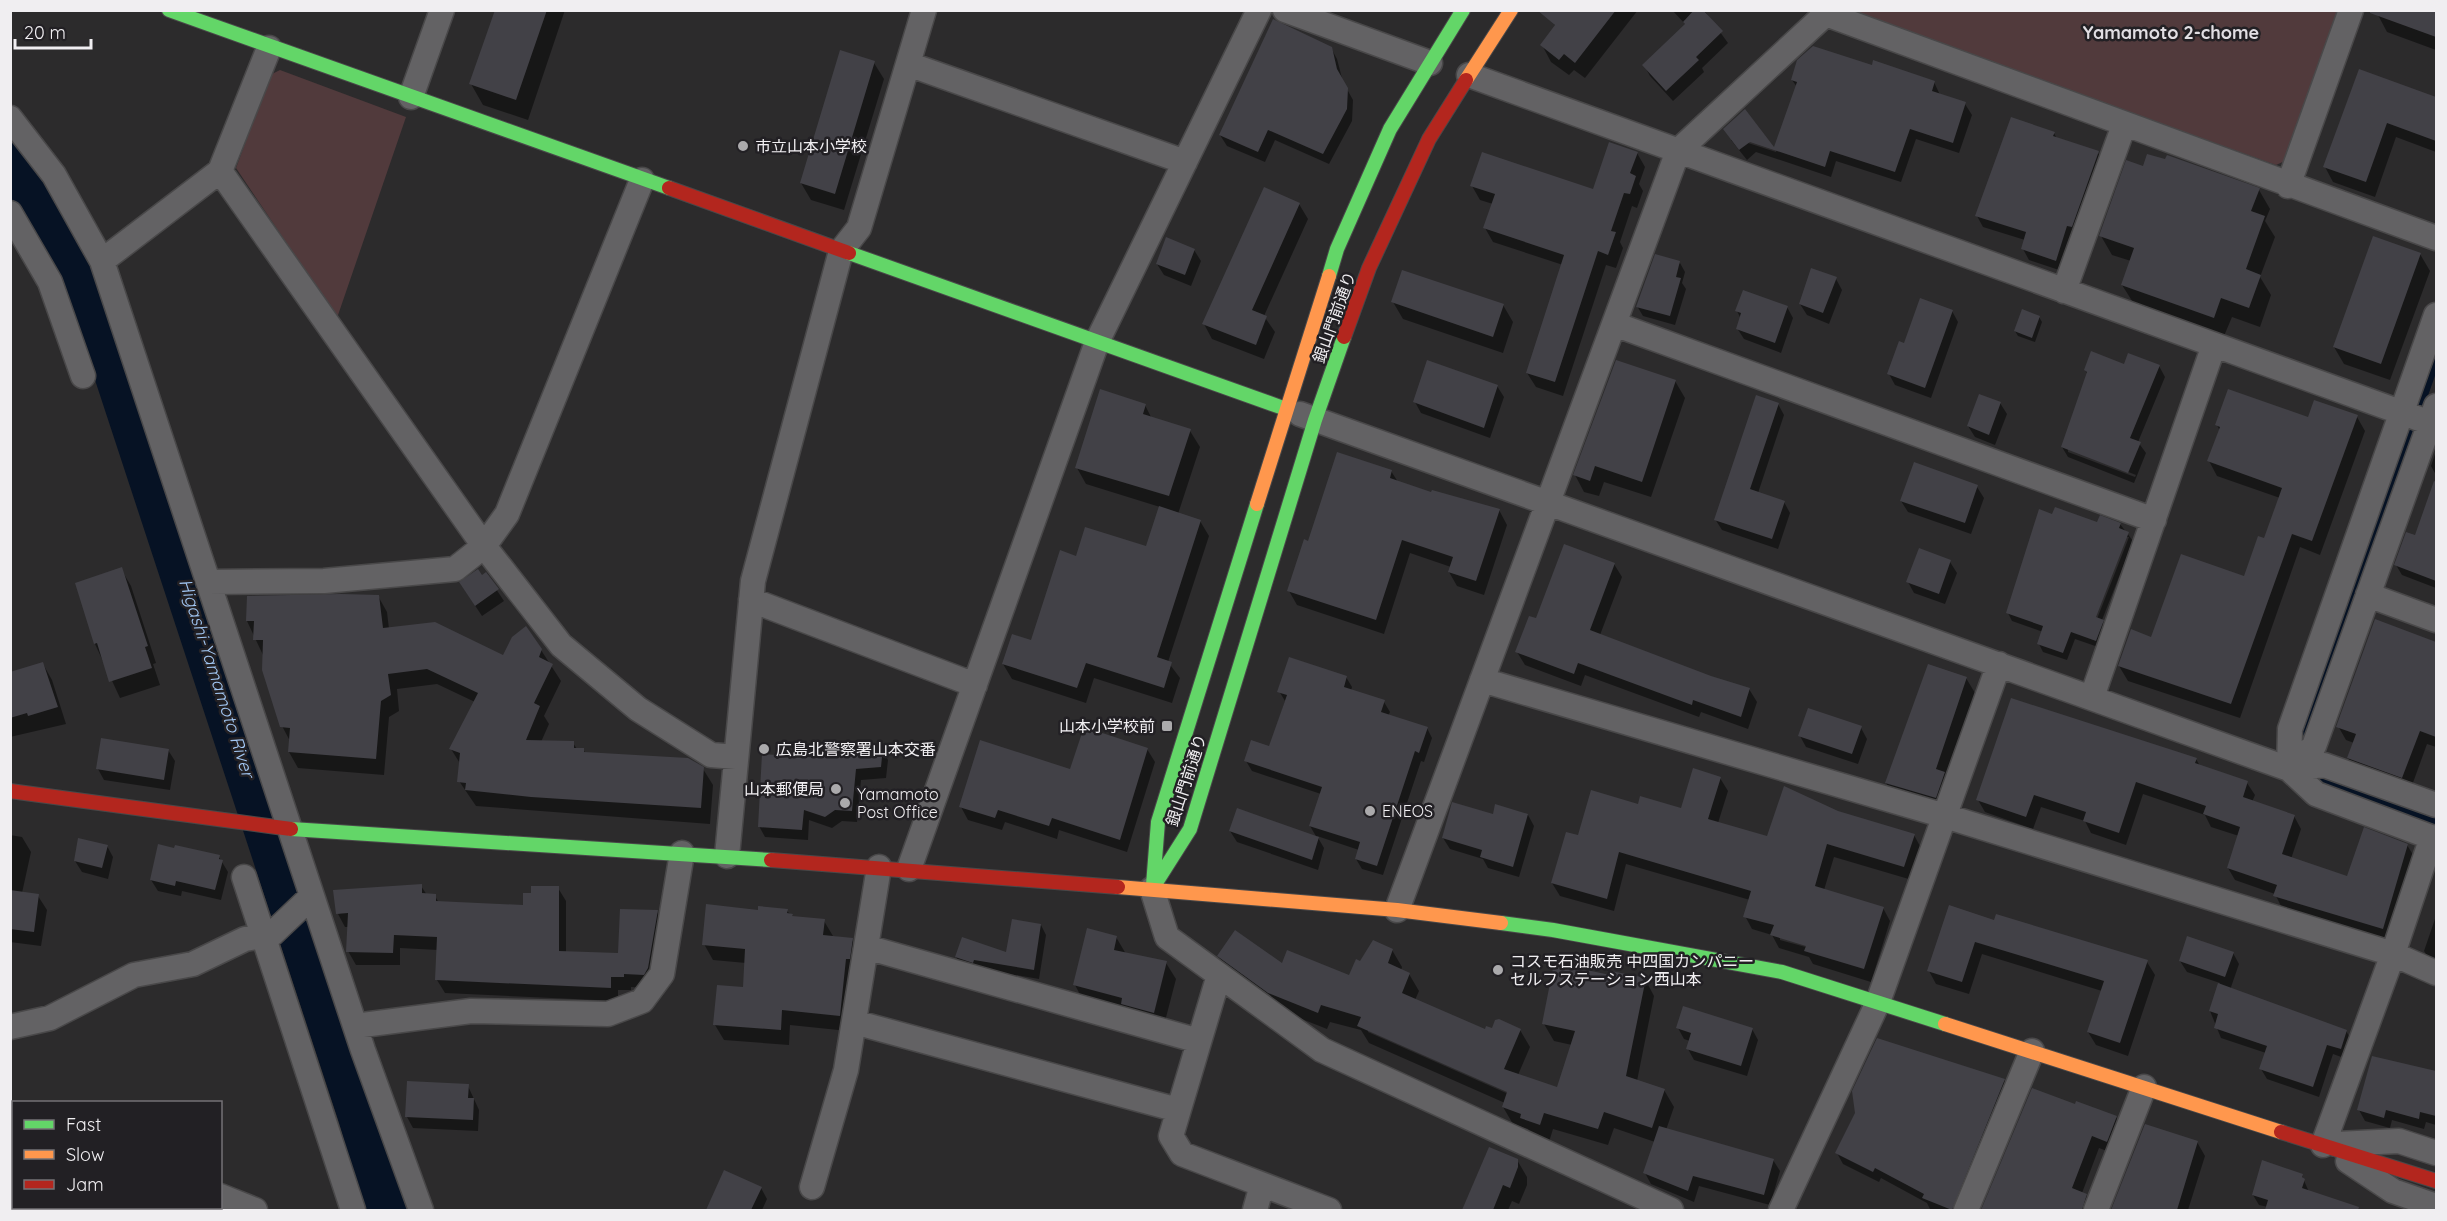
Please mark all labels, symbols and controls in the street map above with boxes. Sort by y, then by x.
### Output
scale bar [15,12,92,50]
text: 20 m [24,21,66,44]
district label: Yamamoto 2-chome [2083,21,2259,44]
place label: 市立山本小学校 [755,136,867,156]
marker: 市立山本小学校 [736,139,750,153]
street label: 銀山門前通り [1308,268,1360,366]
water label: Higashi-Yamamoto River [174,576,261,782]
place label: 山本小学校前 [1059,716,1155,736]
marker: 山本小学校前 [1160,719,1174,733]
street label: 銀山門前通り [1162,731,1210,829]
place label: 広島北警察署山本交番 [776,739,936,759]
marker: 広島北警察署山本交番 [757,742,771,756]
place label: 山本郵便局 [744,779,824,799]
marker: 山本郵便局 [829,782,843,796]
place label: Yamamoto Post Office [857,784,939,822]
marker: Yamamoto Post Office [838,796,852,810]
place label: ENEOS [1382,801,1433,821]
marker: ENEOS [1363,804,1377,818]
place label: コスモ石油販売 中四国カンパニー セルフステーション西山本 [1510,951,1754,989]
marker: コスモ石油販売 中四国カンパニー セルフステーション西山本 [1491,963,1505,977]
legend [12,1101,222,1209]
text: Fast [66,1113,101,1136]
text: Slow [66,1143,104,1166]
text: Jam [66,1173,104,1196]

